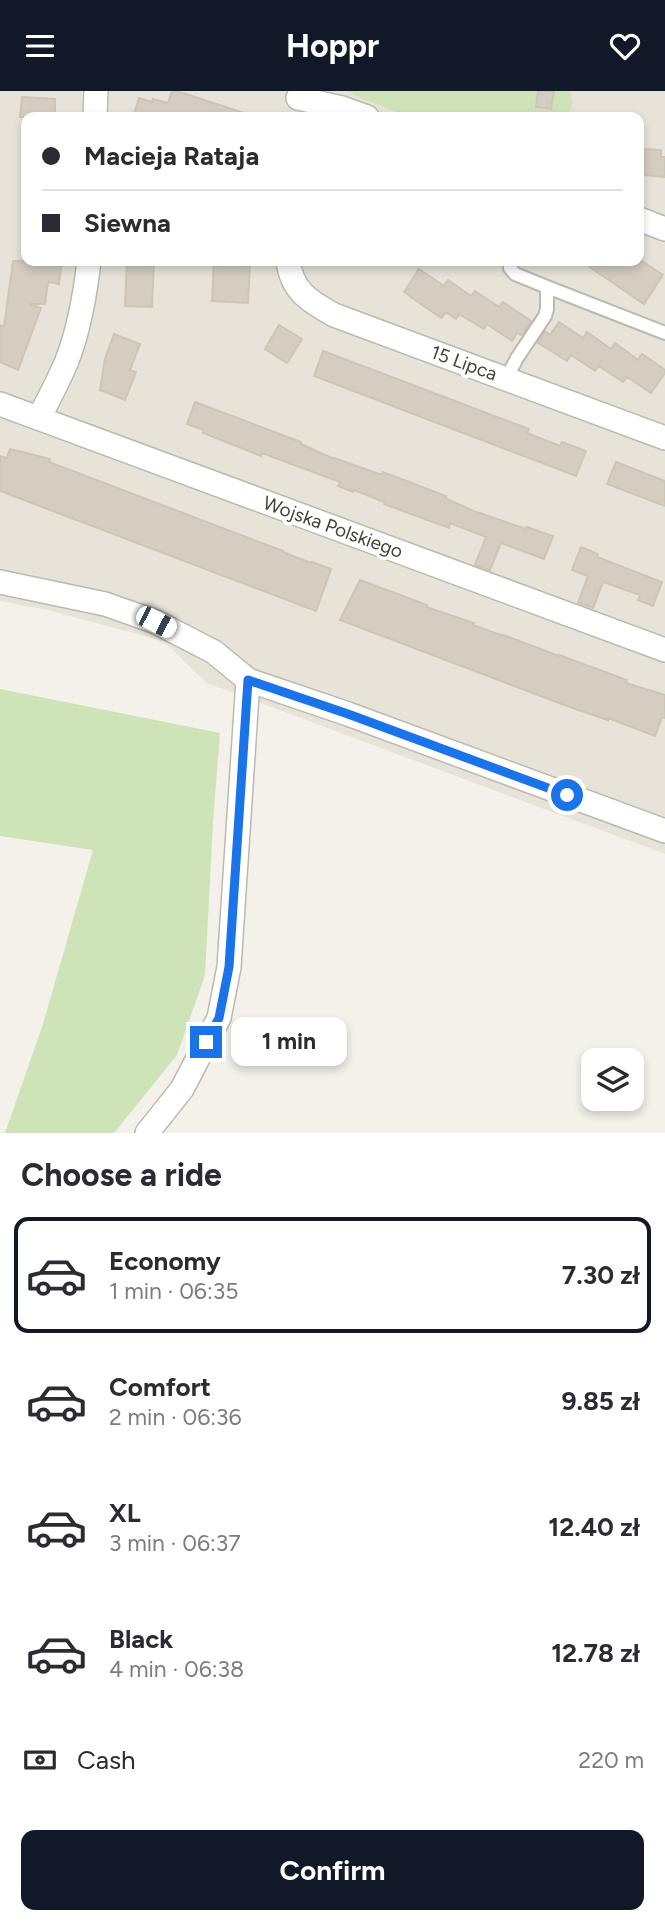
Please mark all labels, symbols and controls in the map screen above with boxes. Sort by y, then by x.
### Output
icon: menu [21,27,59,65]
text: Hoppr [286,27,379,65]
icon: heart [606,27,644,65]
text: Macieja Rataja [84,140,259,172]
text: Siewna [84,207,171,239]
street label: 15 Lipca [428,340,500,386]
street label: Wojska Polskiego [260,491,406,563]
car [133,603,180,641]
route start [551,779,583,811]
callout: 1 min [230,1017,346,1067]
route end [190,1026,222,1058]
text: 1 min [262,1027,316,1055]
map controls [581,1048,644,1111]
button: layers [581,1048,644,1111]
text: Choose a ride [21,1156,222,1194]
icon: car [25,1244,88,1307]
text: Economy [109,1245,221,1277]
text: 7.30 zł [562,1259,640,1291]
text: 1 min · 06:35 [109,1277,238,1305]
icon: car [25,1370,88,1433]
text: Comfort [109,1371,211,1403]
text: 9.85 zł [561,1385,640,1417]
text: 2 min · 06:36 [109,1403,242,1431]
icon: car [25,1496,88,1559]
text: XL [109,1497,141,1529]
text: 12.40 zł [548,1511,640,1543]
text: 3 min · 06:37 [109,1529,241,1557]
icon: car [25,1622,88,1685]
text: Black [109,1623,173,1655]
text: 12.78 zł [551,1637,640,1669]
text: 4 min · 06:38 [109,1655,244,1683]
icon: cash [21,1741,59,1779]
text: Cash [77,1744,136,1776]
text: 220 m [578,1746,644,1774]
button: Confirm [21,1830,644,1910]

